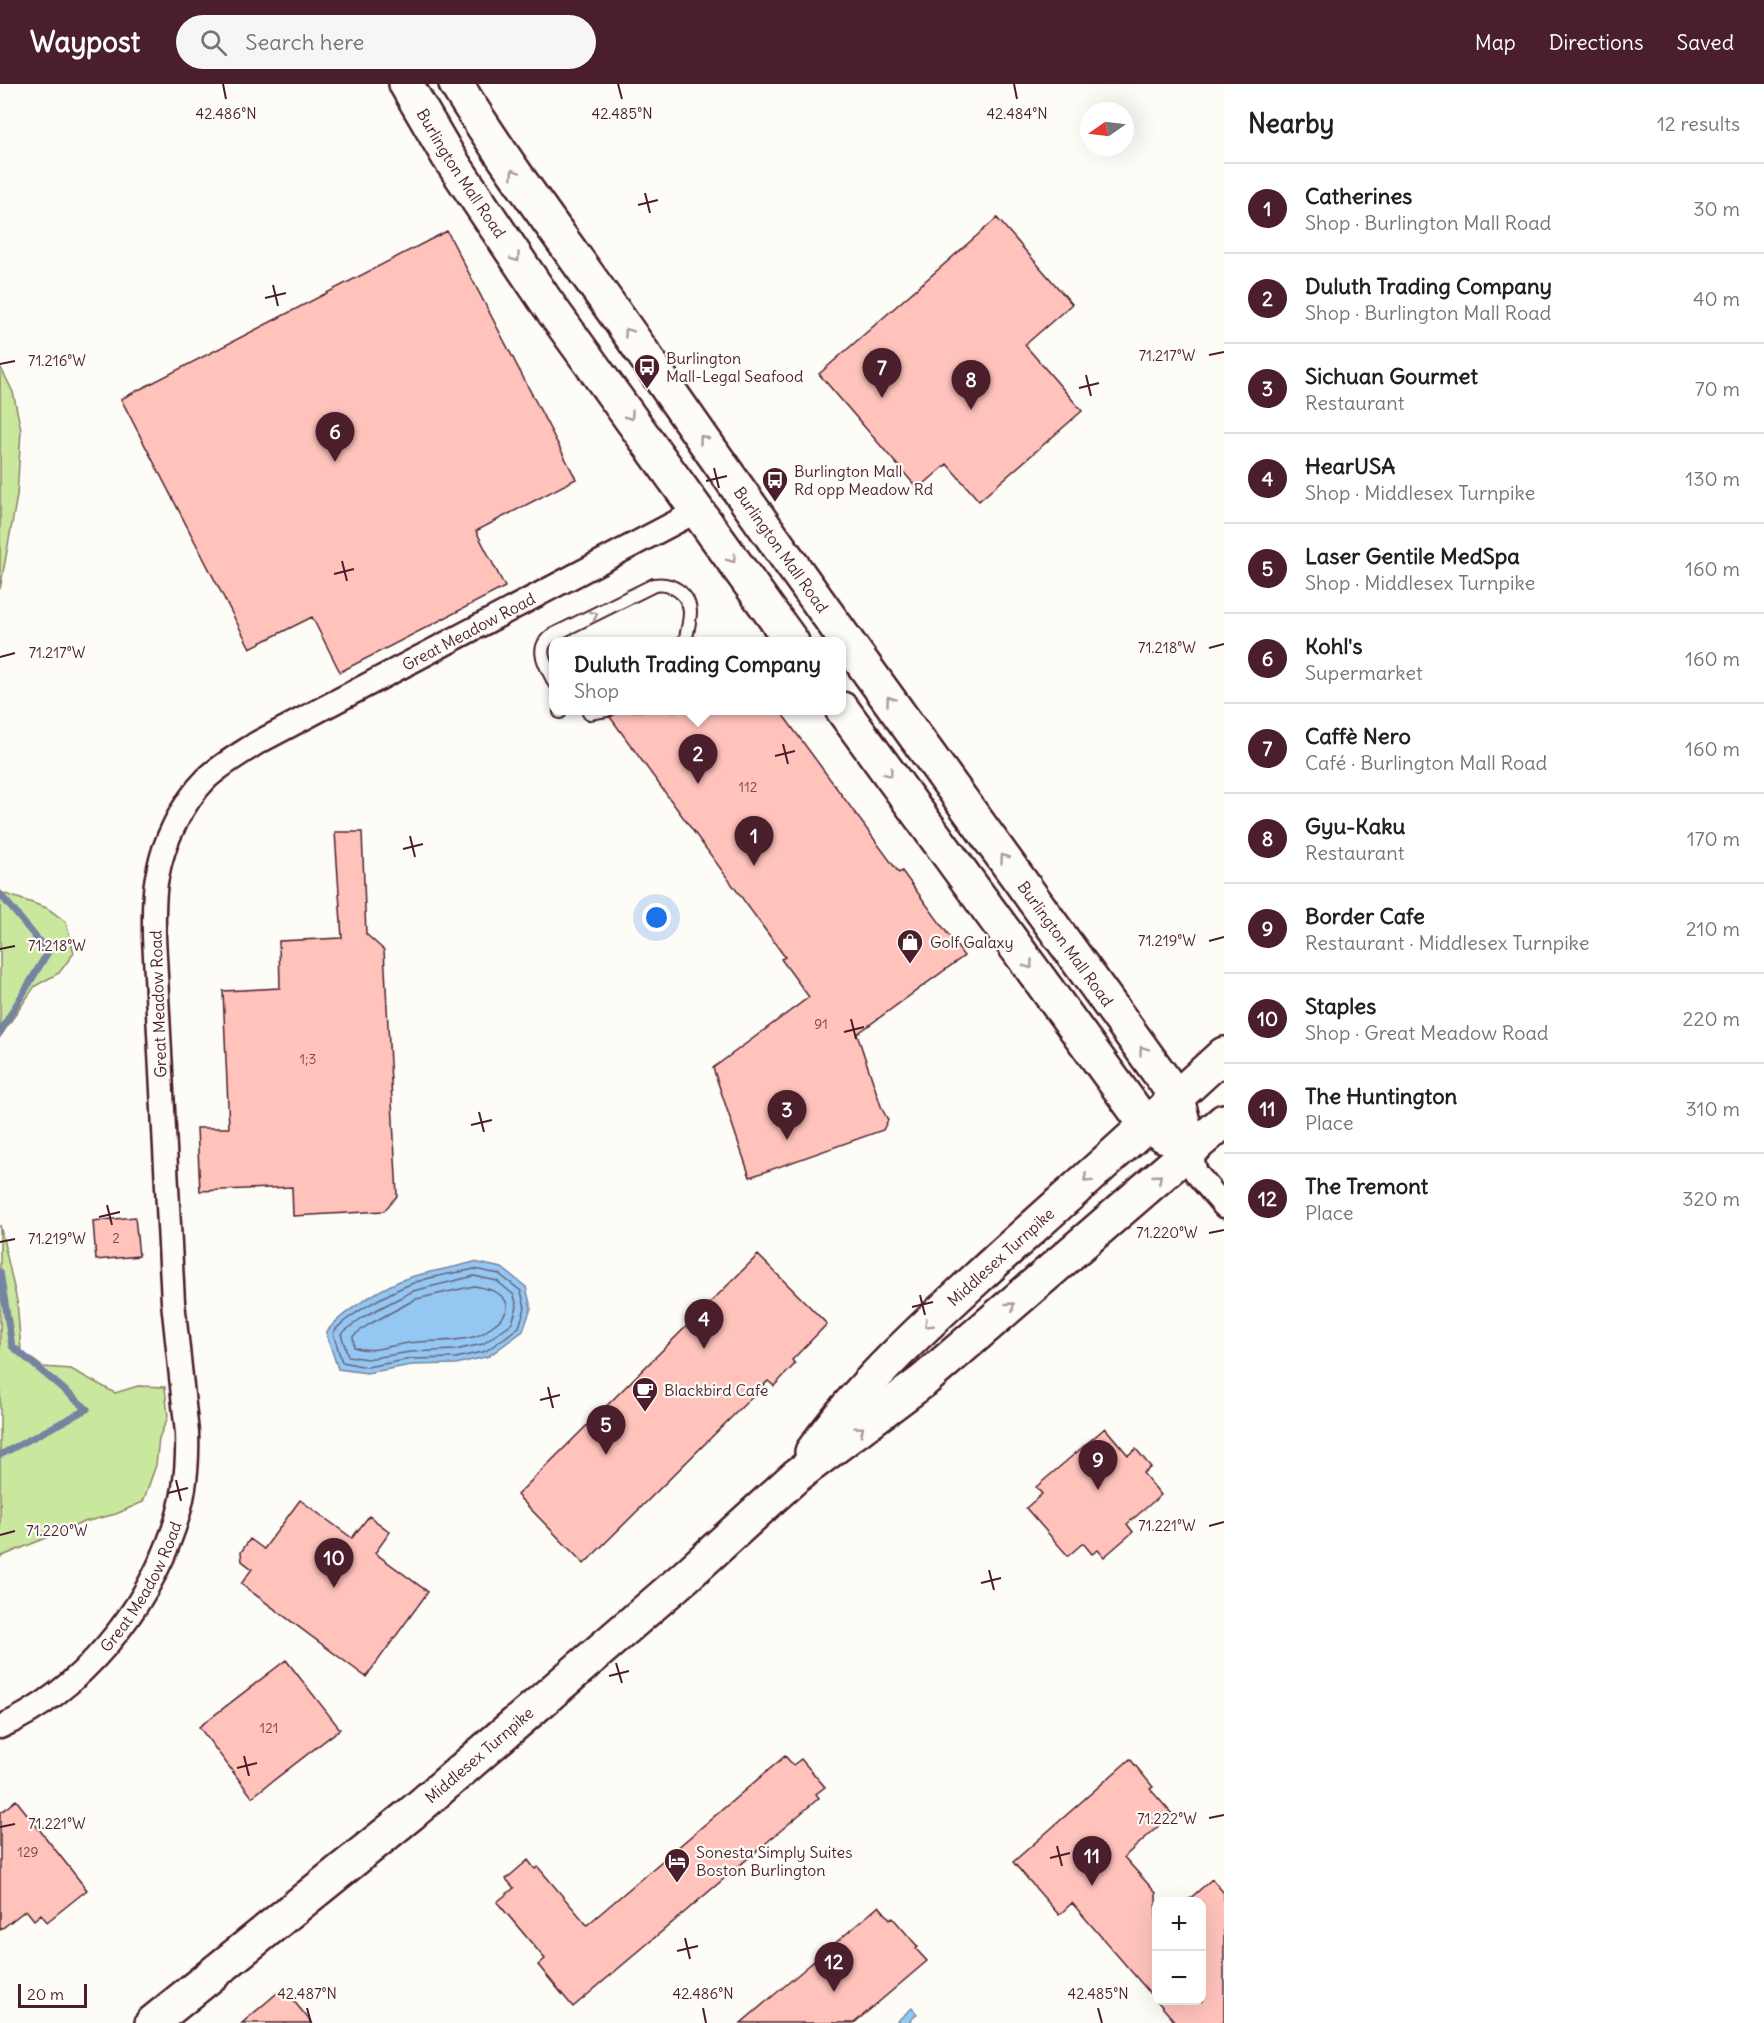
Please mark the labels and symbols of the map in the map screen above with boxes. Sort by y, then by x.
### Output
north arrow [1080,102,1134,156]
text: 42.486°N [195,104,257,123]
text: 42.485°N [591,104,653,123]
text: 42.484°N [986,104,1048,123]
street label: Burlington Mall Road [413,105,510,242]
one-way arrow [510,169,521,180]
one-way arrow [509,251,520,262]
one-way arrow [624,327,635,338]
text: 71.217°W [1139,346,1196,365]
place label: Burlington Mall-Legal Seafood [666,348,803,386]
pin: 7 [862,348,902,398]
text: 71.216°W [28,351,86,370]
bus stop icon: Burlington Mall-Legal Seafood [632,352,662,390]
pin: 8 [952,360,990,410]
one-way arrow [623,409,634,420]
pin: 6 [316,412,354,462]
one-way arrow [699,435,710,446]
place label: Burlington Mall Rd opp Meadow Rd [794,461,933,499]
bus stop icon: Burlington Mall Rd opp Meadow Rd [760,465,790,503]
street label: Burlington Mall Road [730,483,833,616]
one-way arrow [724,552,735,563]
street label: Great Meadow Road [399,588,538,675]
one-way arrow [587,611,598,622]
text: 71.218°W [1138,638,1196,657]
text: 71.217°W [29,643,86,662]
one-way arrow [887,695,898,706]
pin: 2 [678,734,718,784]
one-way arrow [882,767,893,778]
house number: 112 [739,778,758,796]
pin: 1 [734,816,774,866]
one-way arrow [1001,853,1012,864]
street label: Burlington Mall Road [1014,877,1118,1010]
your location [642,903,671,932]
shop icon: Golf Galaxy [895,927,925,965]
street label: Great Meadow Road [145,930,171,1078]
text: 71.219°W [1138,931,1196,950]
place label: Golf Galaxy [930,932,1013,952]
text: 71.218°W [28,936,86,955]
one-way arrow [1022,958,1033,969]
house number: 91 [814,1015,828,1033]
one-way arrow [1139,1046,1150,1057]
house number: 1;3 [300,1050,316,1068]
pin: 3 [768,1090,806,1140]
one-way arrow [1084,1172,1094,1183]
one-way arrow [1151,1174,1162,1185]
street label: Middlesex Turnpike [943,1203,1058,1310]
text: 71.220°W [1136,1223,1198,1242]
text: 71.219°W [28,1229,86,1248]
house number: 2 [112,1229,120,1247]
pin: 4 [684,1300,724,1349]
one-way arrow [1004,1302,1015,1313]
one-way arrow [924,1317,934,1328]
cafe icon: Blackbird Cafe [630,1375,660,1413]
place label: Blackbird Cafe [664,1380,768,1400]
pin: 5 [586,1406,626,1455]
one-way arrow [854,1426,865,1437]
pin: 9 [1078,1440,1118,1490]
text: 71.221°W [1138,1516,1196,1535]
street label: Great Meadow Road [96,1519,186,1656]
text: 71.220°W [26,1521,88,1540]
pin: 10 [314,1538,354,1588]
street label: Middlesex Turnpike [421,1703,538,1807]
house number: 121 [260,1719,278,1737]
text: 71.222°W [1137,1809,1197,1828]
text: 71.221°W [28,1814,86,1833]
pin: 11 [1072,1836,1112,1886]
place label: Sonesta Simply Suites Boston Burlington [696,1842,852,1880]
house number: 129 [17,1843,39,1861]
hotel icon: Sonesta Simply Suites Boston Burlington [662,1846,692,1884]
pin: 12 [814,1942,854,1992]
scale bar [18,1981,87,2008]
text: 42.487°N [277,1984,337,2003]
text: 42.486°N [672,1984,734,2003]
text: 42.485°N [1067,1984,1129,2003]

